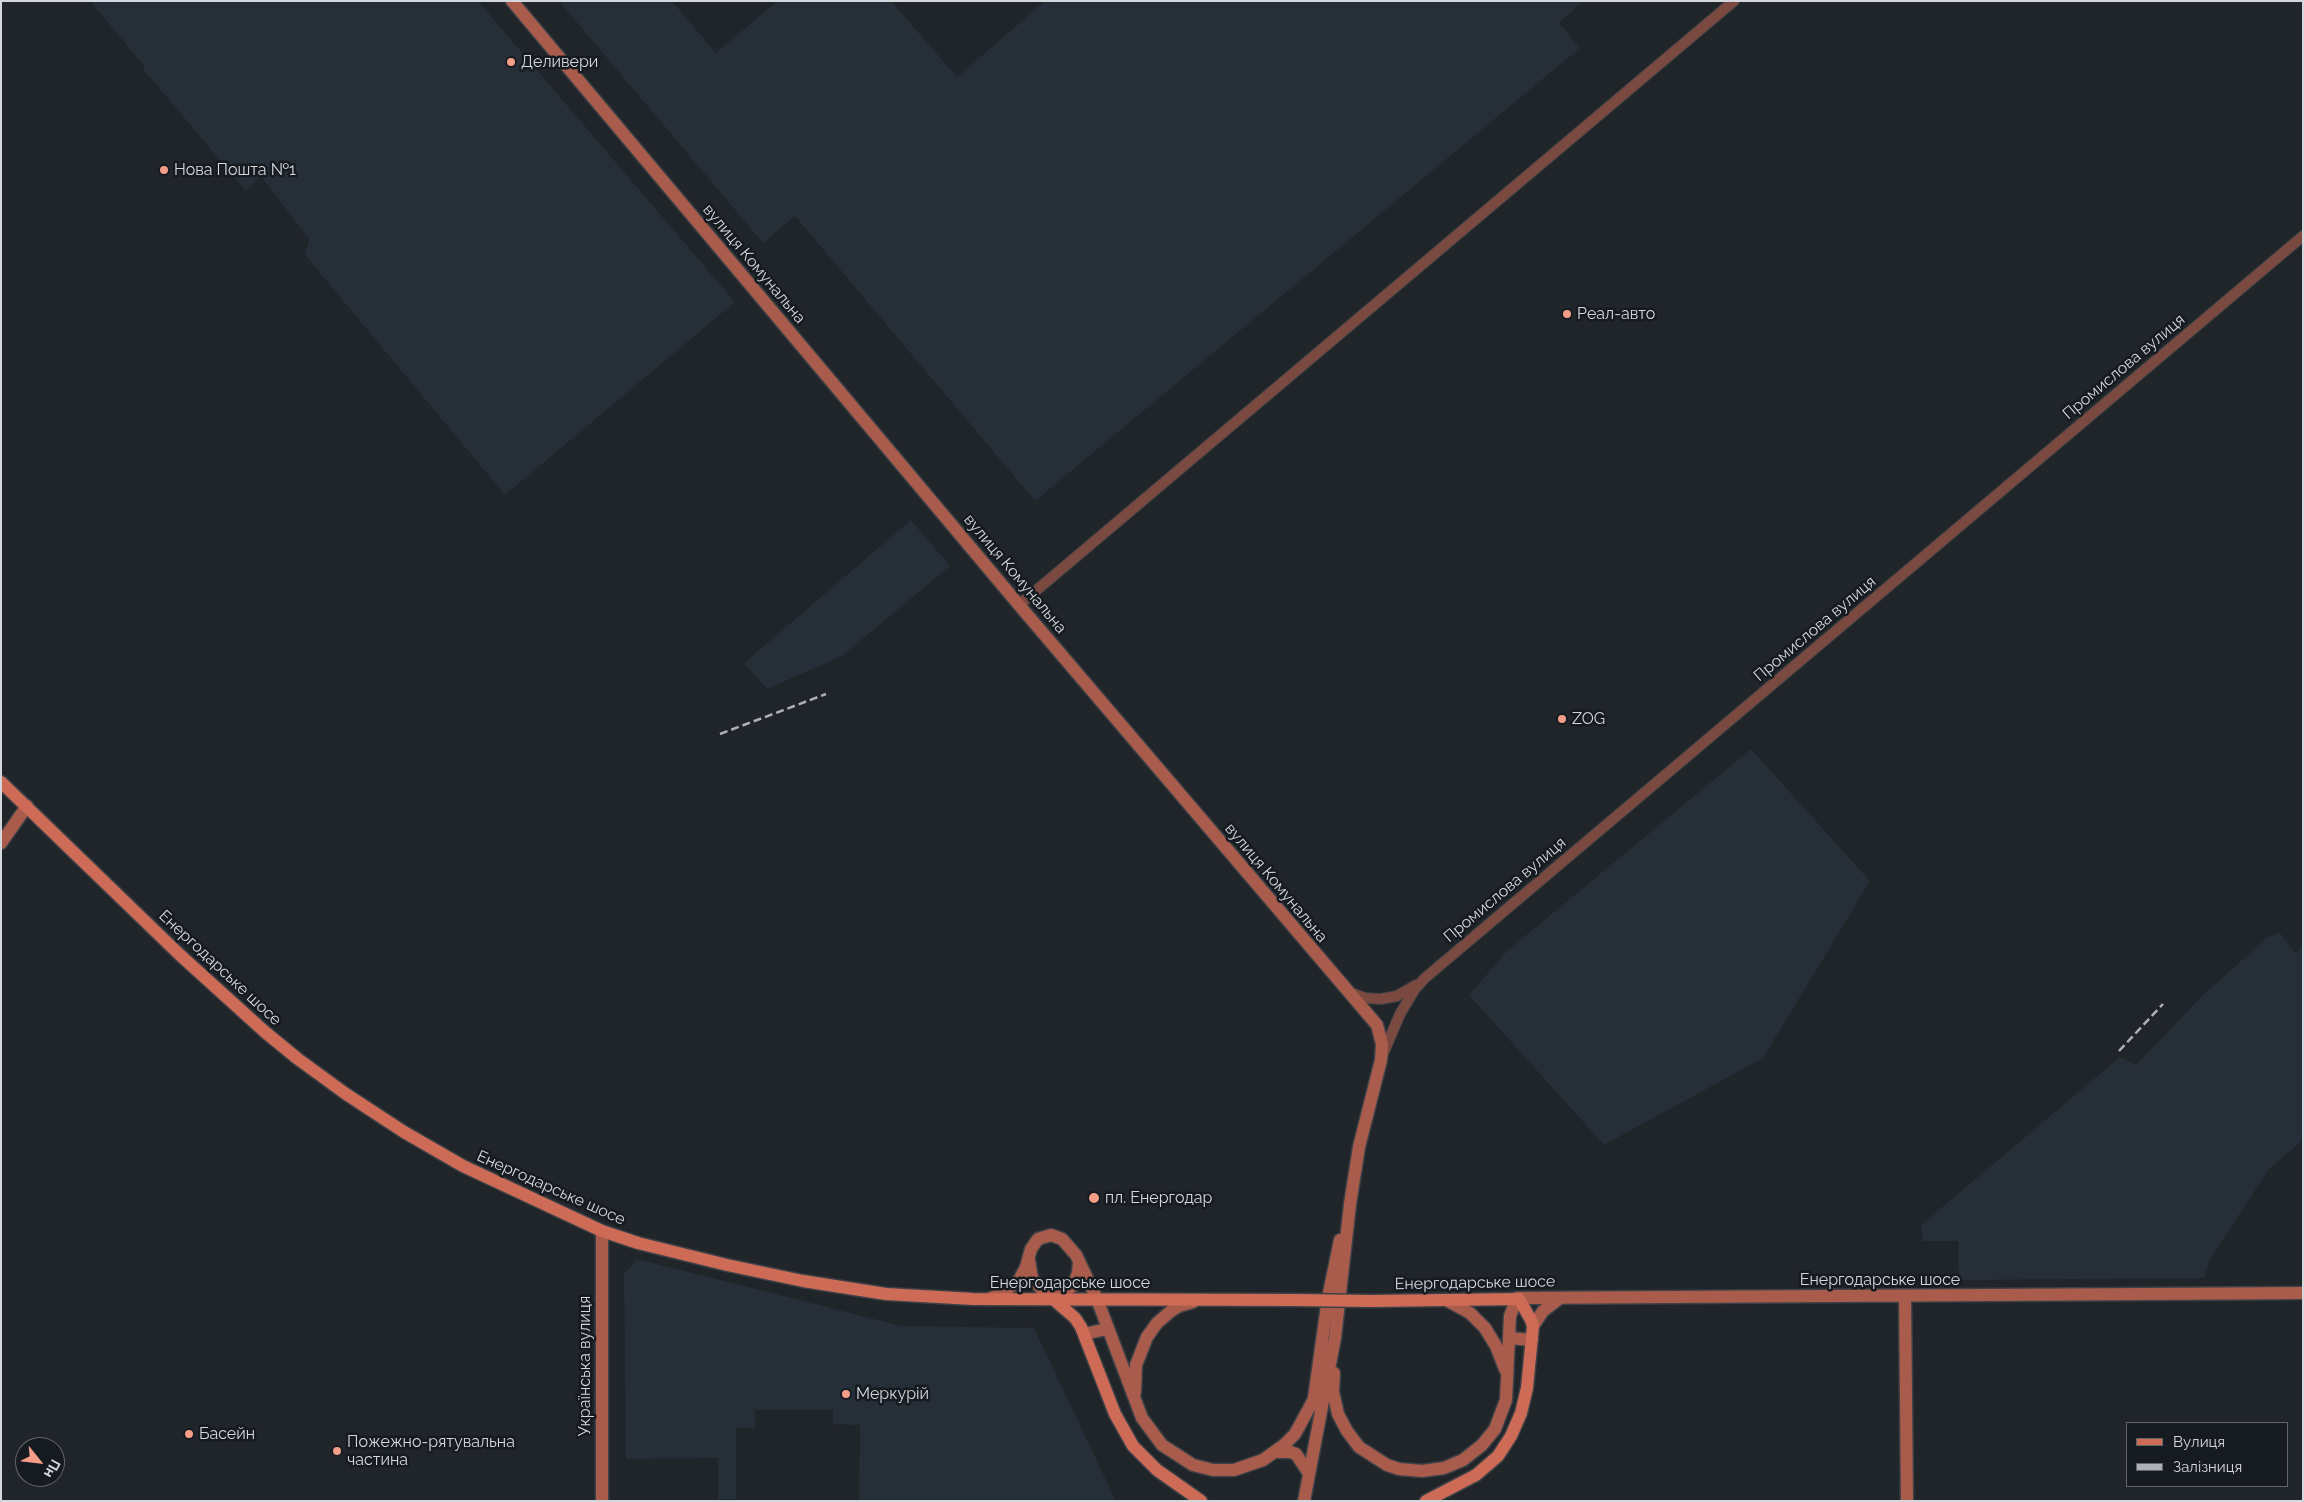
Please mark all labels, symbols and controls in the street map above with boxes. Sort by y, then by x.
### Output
place label: Деливери [521,52,598,72]
marker: Деливери [505,56,517,68]
place label: Нова Пошта №1 [174,160,296,180]
marker: Нова Пошта №1 [158,164,170,176]
street label: вулиця Комунальна [699,201,809,327]
place label: Реал-авто [1577,304,1655,324]
marker: Реал-авто [1561,308,1573,320]
street label: Промислова вулиця [2059,310,2189,424]
street label: вулиця Комунальна [960,511,1070,637]
street label: Промислова вулиця [1750,572,1880,686]
place label: ZOG [1572,709,1605,729]
marker: ZOG [1556,713,1568,725]
street label: вулиця Комунальна [1221,820,1331,946]
street label: Промислова вулиця [1440,833,1570,947]
street label: Енергодарське шосе [155,906,285,1030]
street label: Енергодарське шосе [474,1147,628,1229]
place label: пл. Енергодар [1105,1188,1212,1208]
marker: пл. Енергодар [1087,1191,1101,1205]
street label: Енергодарське шосе [1800,1270,1960,1290]
street label: Енергодарське шосе [1395,1272,1555,1294]
street label: Енергодарське шосе [990,1273,1150,1293]
street label: Українська вулиця [575,1296,595,1436]
place label: Меркурій [856,1384,929,1404]
marker: Меркурій [840,1388,852,1400]
legend [2126,1422,2289,1487]
place label: Басейн [199,1424,255,1444]
marker: Басейн [183,1428,195,1440]
place label: Пожежно-рятувальна частина [347,1432,515,1470]
text: Вулиця [2173,1433,2225,1451]
north arrow [15,1437,65,1487]
marker: Пожежно-рятувальна частина [331,1445,343,1457]
text: Пн [41,1457,64,1481]
text: Залізниця [2173,1458,2242,1476]

